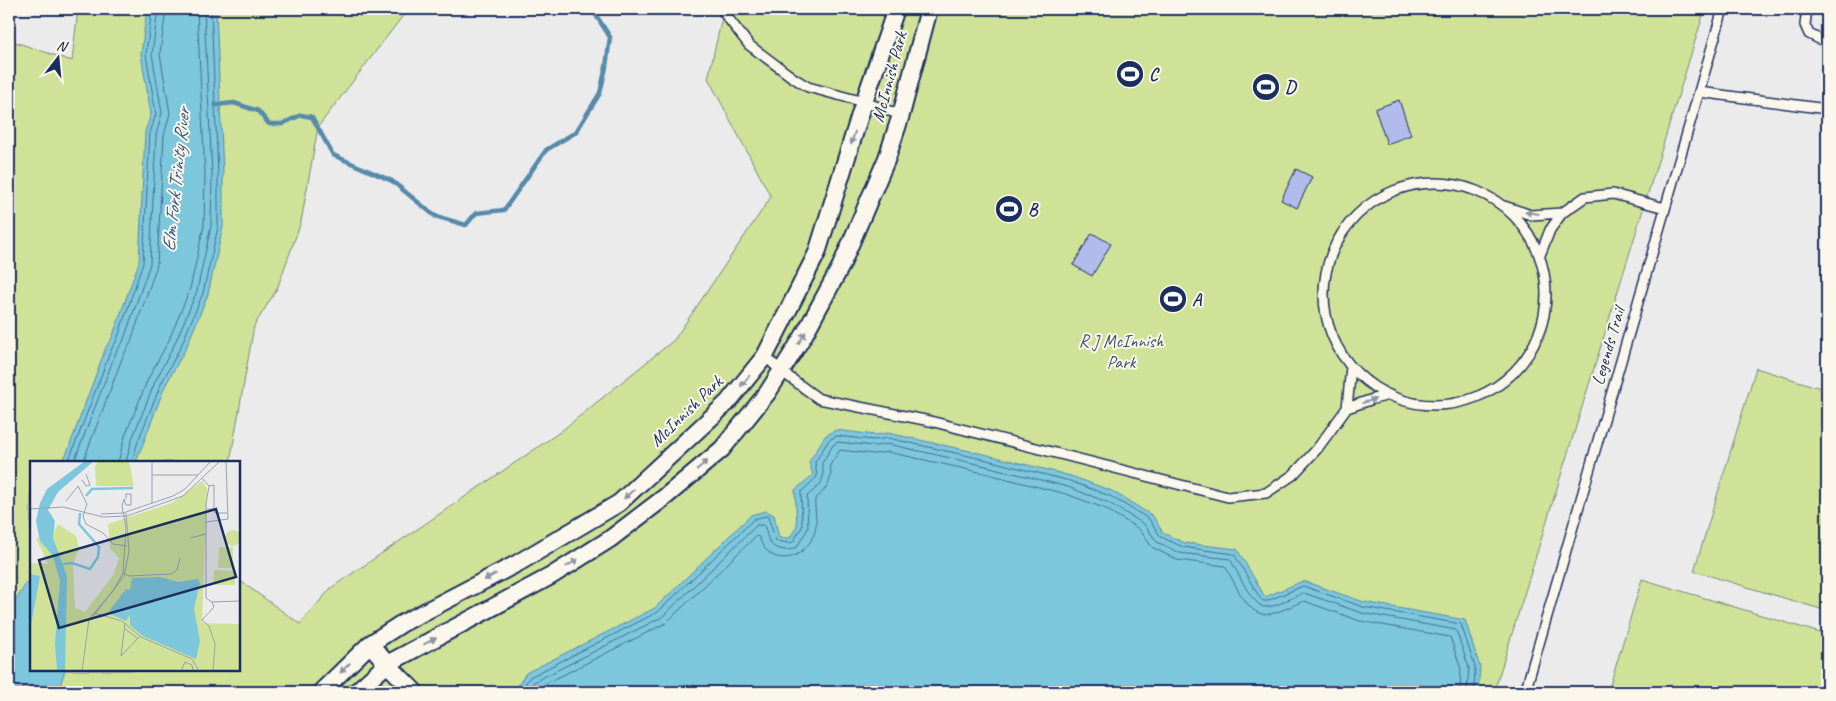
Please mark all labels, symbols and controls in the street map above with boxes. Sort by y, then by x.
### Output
street label: McInnish Park [866,28,912,125]
north arrow [32,32,82,82]
text: N [55,37,70,56]
sports icon: C [1115,59,1145,89]
place label: C [1149,63,1160,85]
sports icon: D [1251,72,1281,102]
place label: D [1285,76,1298,98]
water label: Elm Fork Trinity River [157,103,196,253]
one-way arrow [849,131,857,146]
sports icon: B [994,194,1024,224]
place label: B [1028,198,1039,220]
one-way arrow [1523,209,1539,217]
sports icon: A [1158,284,1188,314]
place label: A [1192,288,1203,310]
street label: Legends Trail [1586,302,1630,387]
park label: R J McInnish Park [1079,330,1164,373]
one-way arrow [797,332,807,345]
street label: McInnish Park [645,370,728,451]
one-way arrow [740,374,751,387]
one-way arrow [1361,396,1376,404]
one-way arrow [695,460,708,471]
inset map [30,461,240,671]
one-way arrow [622,488,635,499]
one-way arrow [566,558,579,567]
one-way arrow [482,573,497,581]
one-way arrow [423,637,437,645]
one-way arrow [340,662,352,674]

